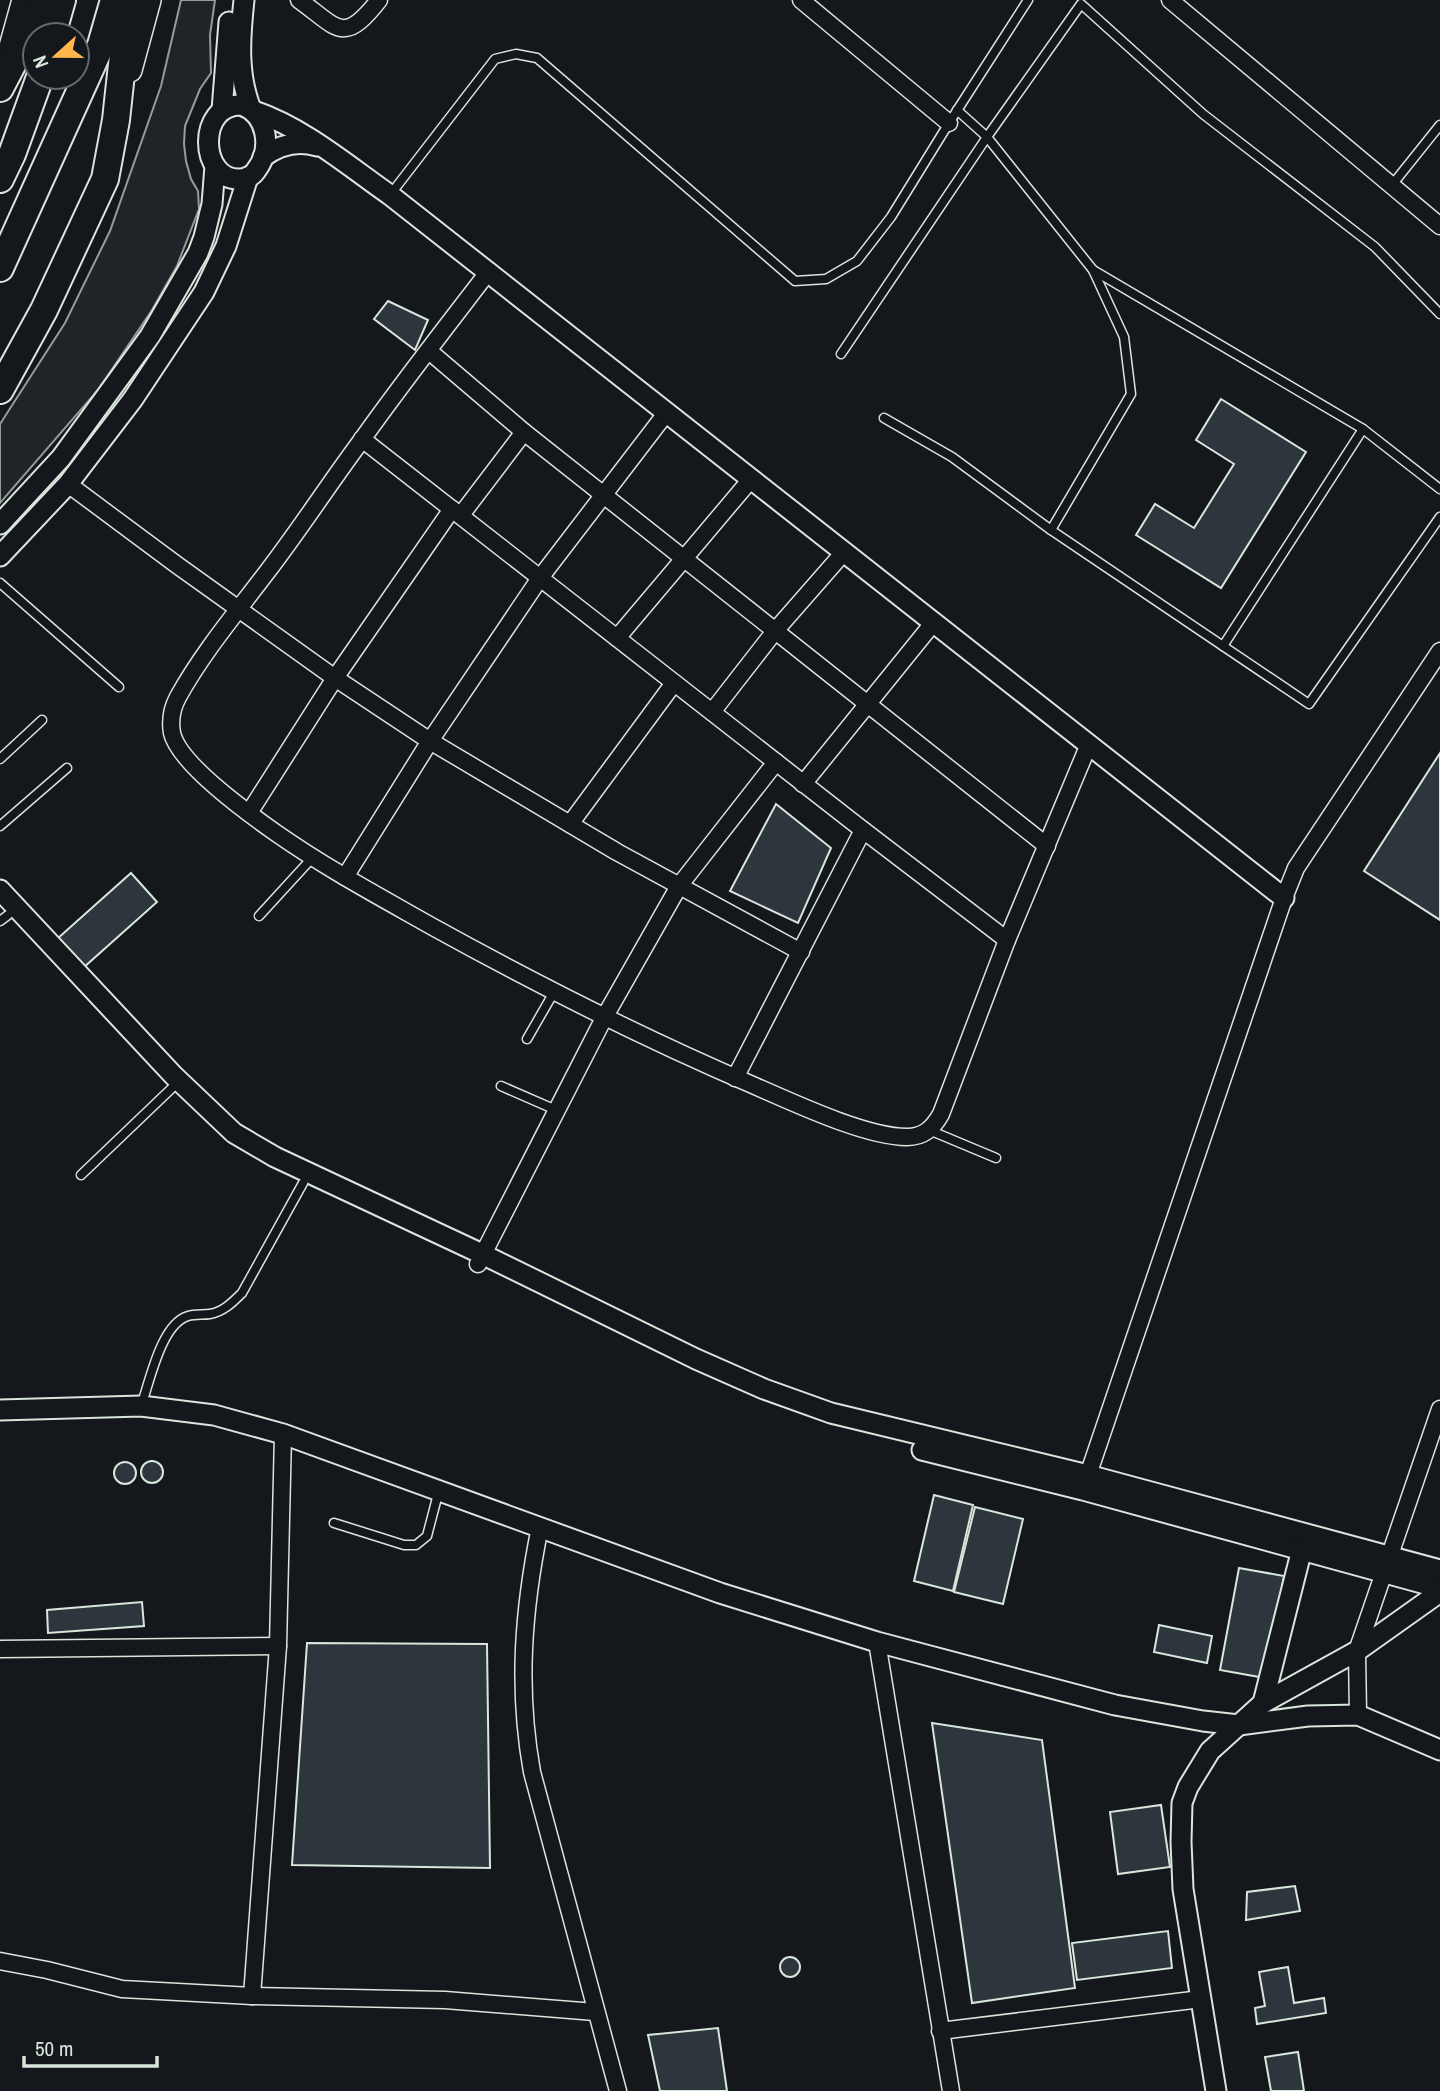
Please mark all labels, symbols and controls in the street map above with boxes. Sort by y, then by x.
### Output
north arrow [21,21,91,91]
text: N [26,52,54,72]
scale bar [24,2024,158,2068]
text: 50 m [35,2034,73,2063]

